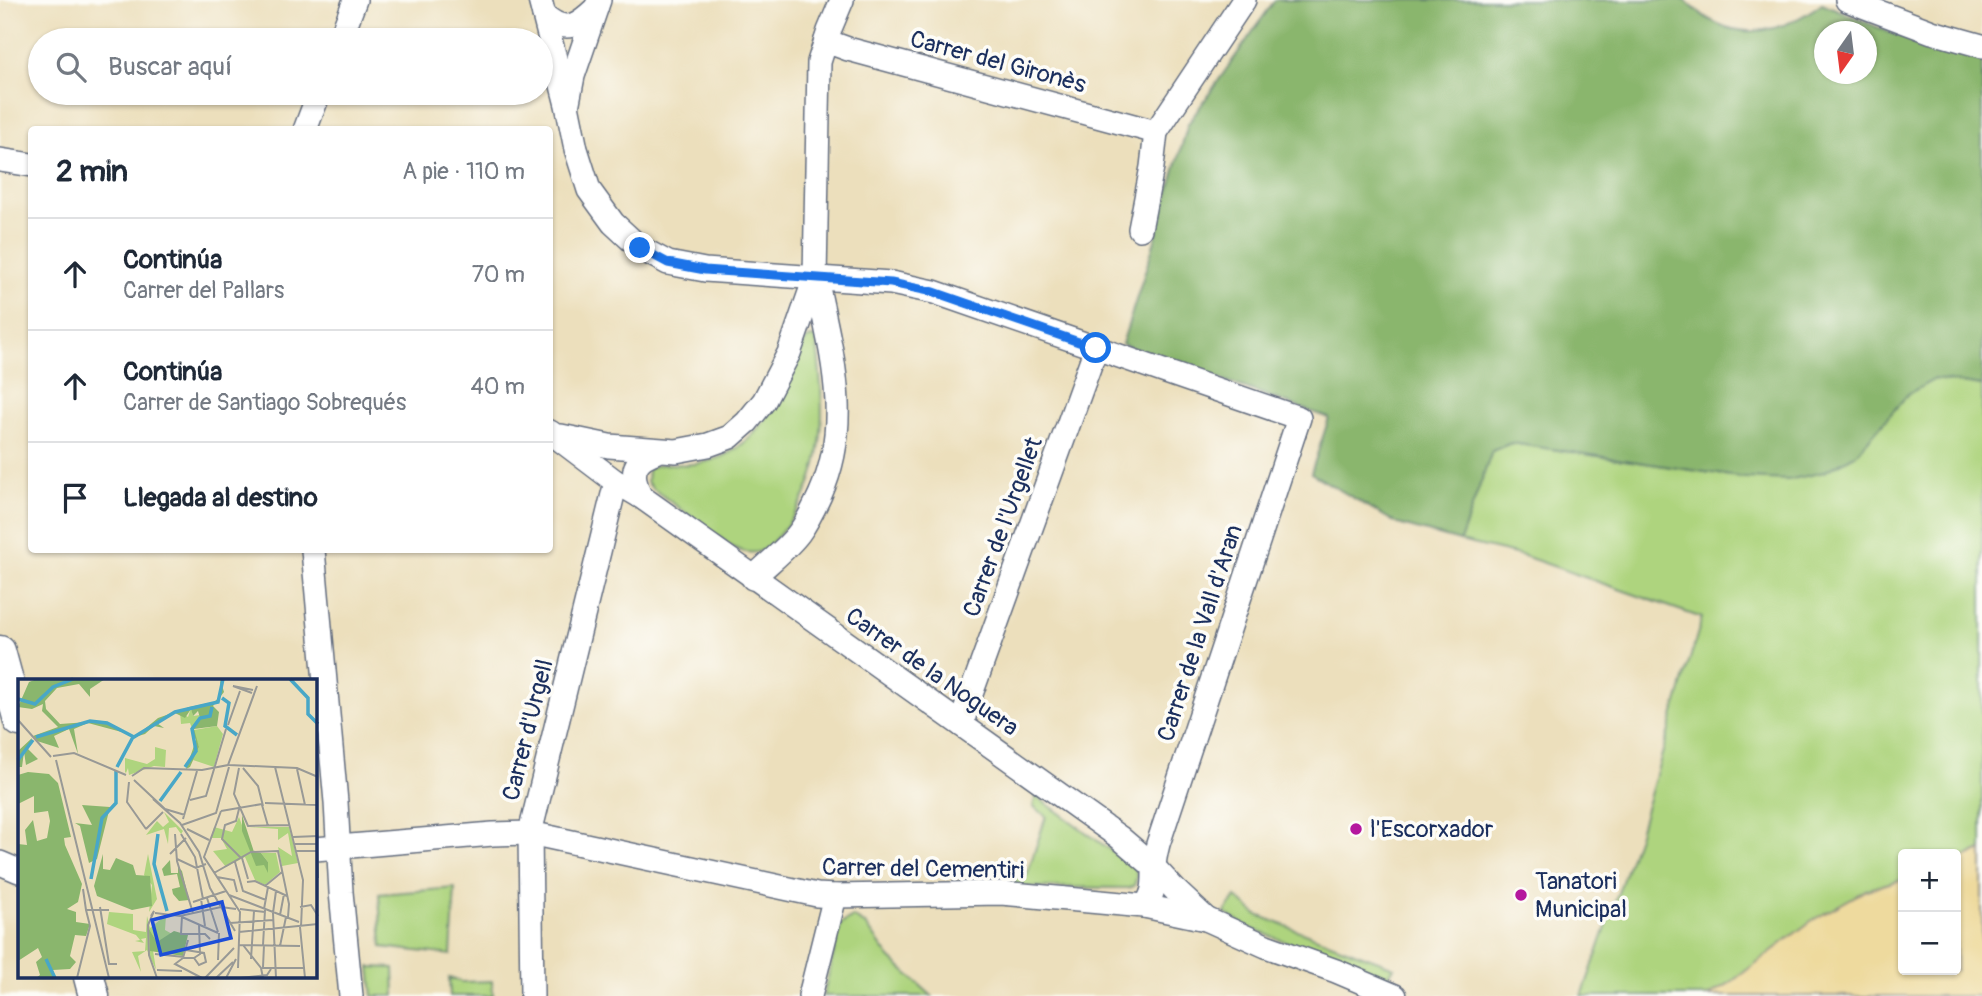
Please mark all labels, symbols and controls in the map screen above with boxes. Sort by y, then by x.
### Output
north arrow [1814,21,1877,84]
street label: Carrer del Gironès [907,25,1089,99]
search box [28,28,553,105]
icon: search [52,48,90,86]
text: Buscar aquí [108,51,232,83]
text: 2 min [56,153,128,190]
text: A pie · 110 m [402,157,525,186]
route end [624,232,655,263]
text: Continúa [123,244,222,276]
icon: ahead [56,255,94,293]
text: 70 m [472,260,525,289]
text: Carrer del Pallars [123,276,284,305]
route start [1080,332,1111,363]
text: Continúa [123,356,222,388]
icon: ahead [56,367,94,405]
text: 40 m [471,372,525,401]
text: Carrer de Santiago Sobrequés [123,388,406,417]
street label: Carrer de l'Urgellet [957,433,1049,621]
icon: arrive [56,479,94,517]
text: Llegada al destino [123,482,318,514]
street label: Carrer de la Vall d'Aran [1151,521,1249,745]
street label: Carrer de la Noguera [840,602,1024,742]
street label: Carrer d'Urgell [496,656,560,804]
inset map [18,679,317,978]
place label: l'Escorxador [1370,815,1494,844]
marker: l'Escorxador [1348,821,1364,837]
map controls [1898,849,1961,975]
button: + [1898,849,1961,912]
street label: Carrer del Cementiri [822,853,1024,885]
place label: Tanatori Municipal [1535,867,1627,924]
marker: Tanatori Municipal [1513,887,1529,903]
button: − [1898,912,1961,975]

